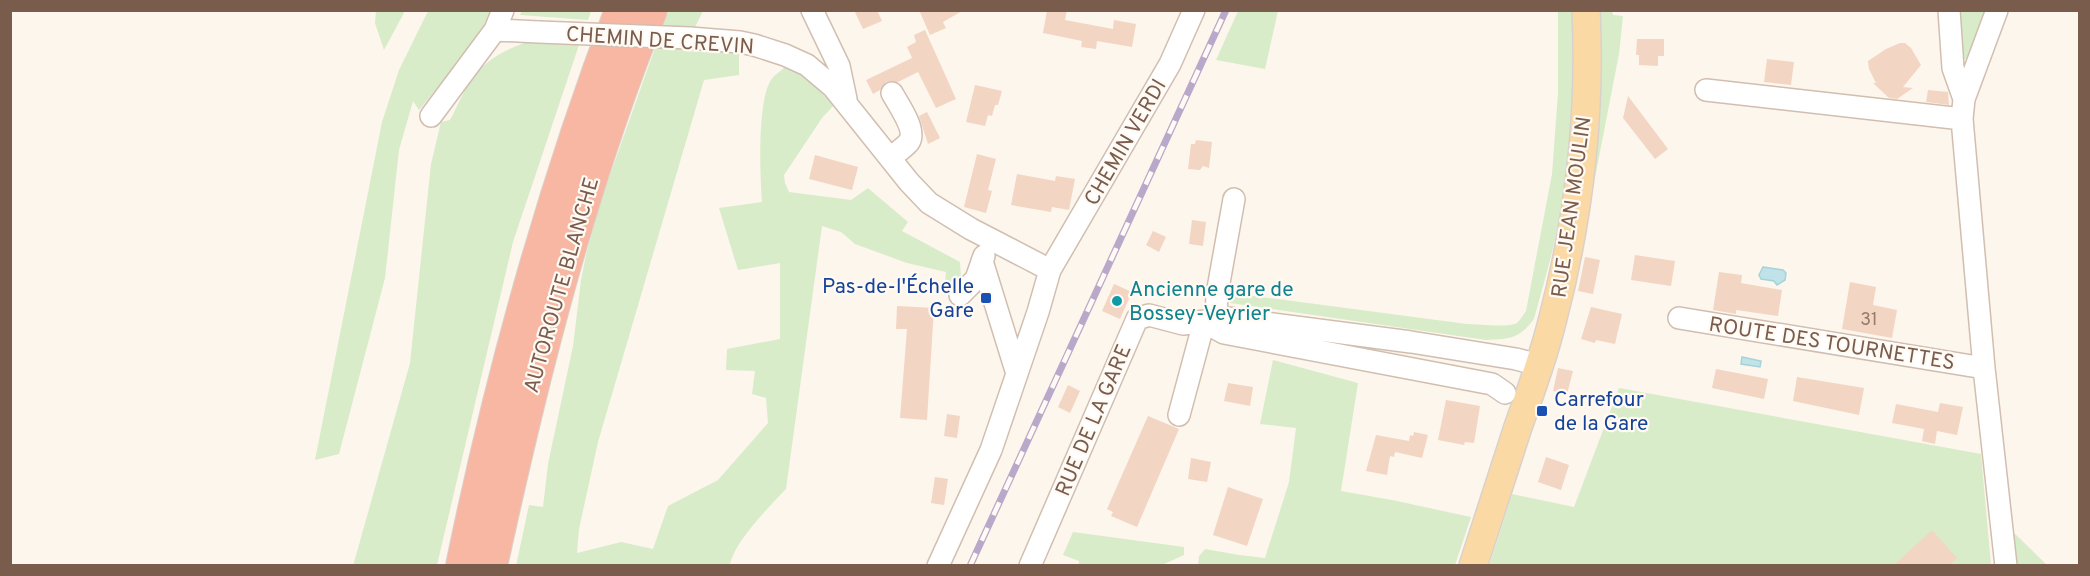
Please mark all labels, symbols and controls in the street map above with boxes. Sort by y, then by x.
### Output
street label: CHEMIN DE CREVIN [565,21,755,62]
street label: CHEMIN VERDI [1079,75,1173,211]
street label: RUE JEAN MOULIN [1546,115,1599,300]
street label: AUTOROUTE BLANCHE [519,175,606,396]
place label: Pas-de-l'Échelle Gare [822,273,974,325]
place label: Ancienne gare de Bossey-Veyrier [1129,277,1293,328]
marker: Pas-de-l'Échelle Gare [979,291,993,305]
marker: Ancienne gare de Bossey-Veyrier [1110,294,1124,308]
house number: 31 [1860,309,1878,332]
street label: ROUTE DES TOURNETTES [1707,312,1957,377]
street label: RUE DE LA GARE [1050,341,1139,501]
place label: Carrefour de la Gare [1554,387,1648,438]
marker: Carrefour de la Gare [1535,404,1549,418]

